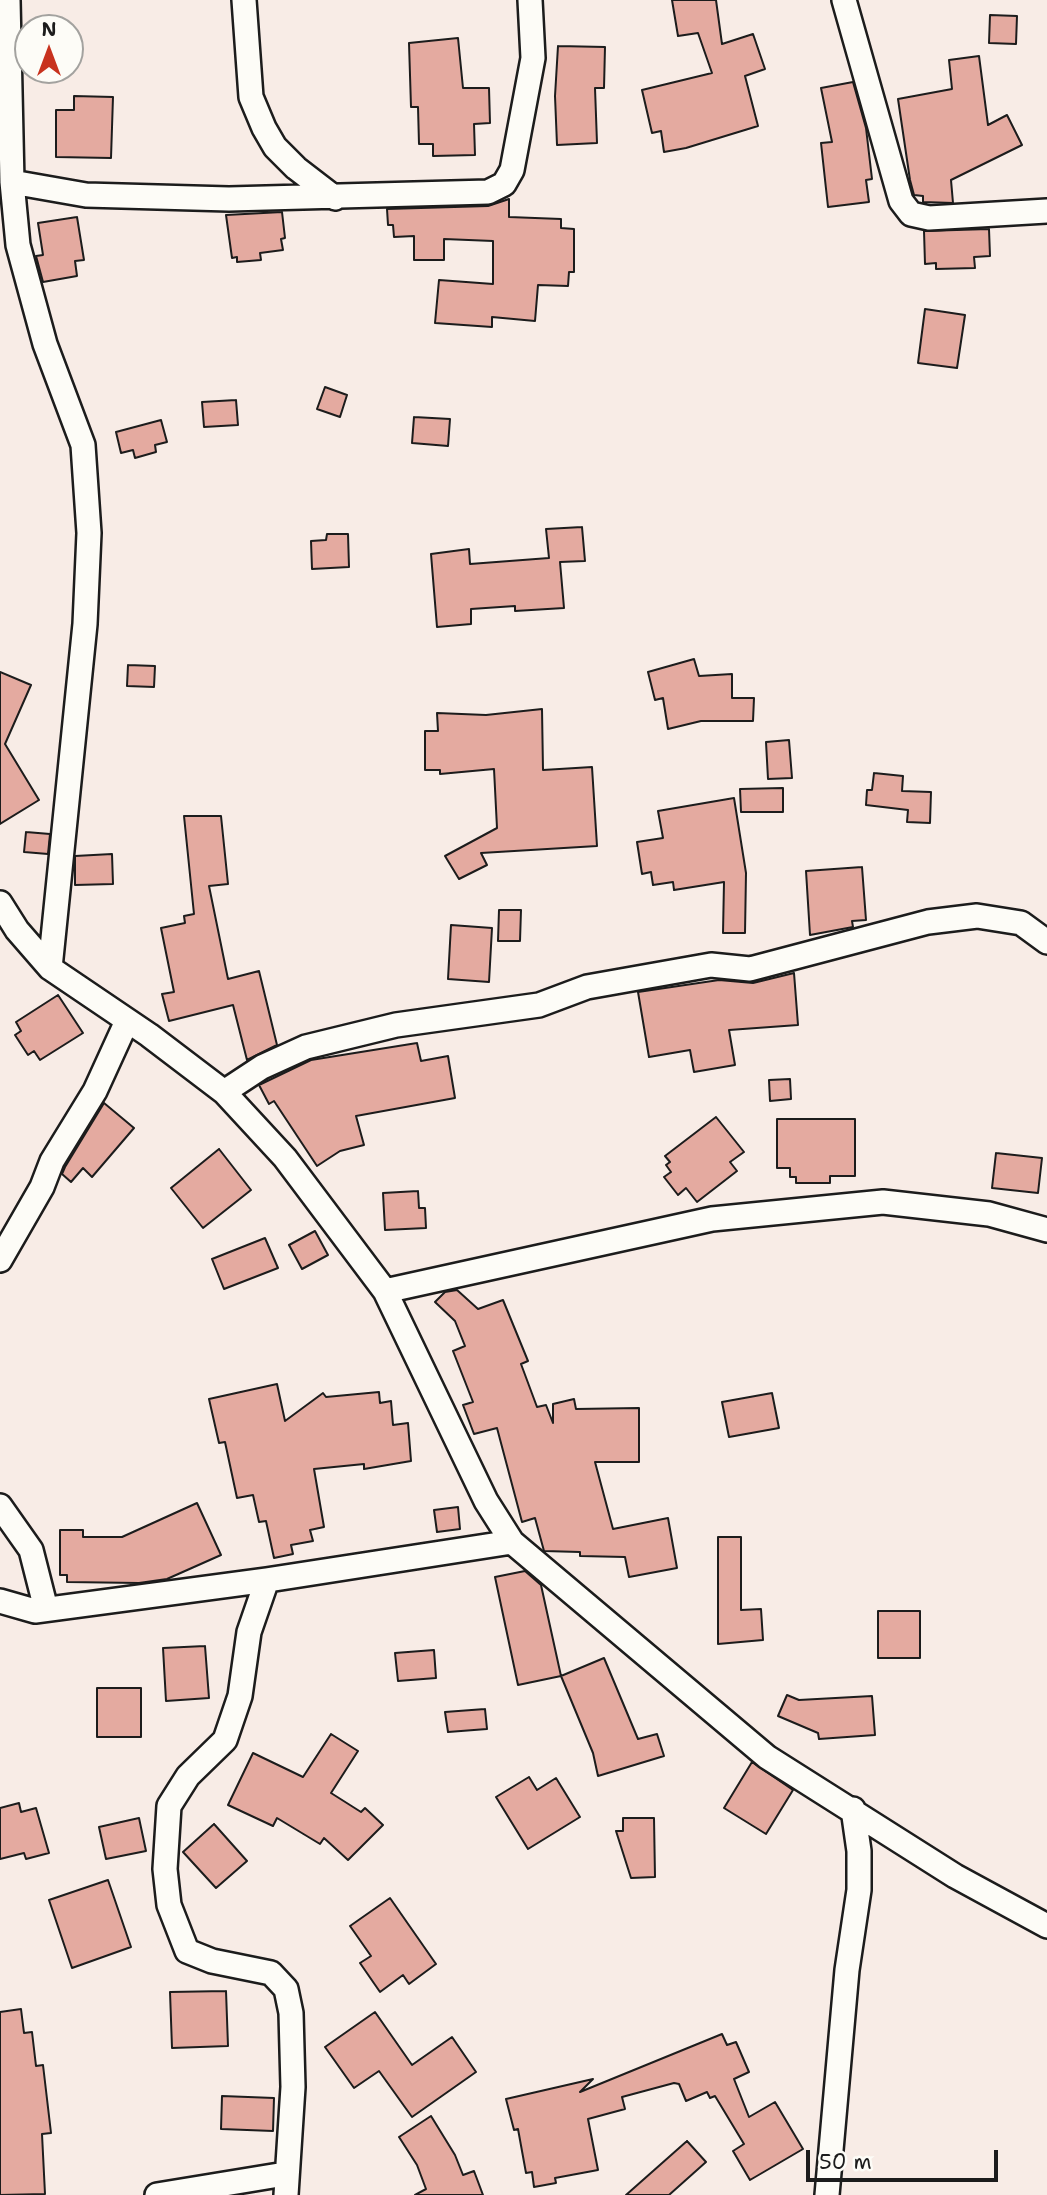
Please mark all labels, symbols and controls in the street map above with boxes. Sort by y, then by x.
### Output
north arrow [14,14,84,84]
text: N [41,17,57,42]
scale bar [809,2136,1002,2180]
text: 50 m [819,2148,872,2176]

